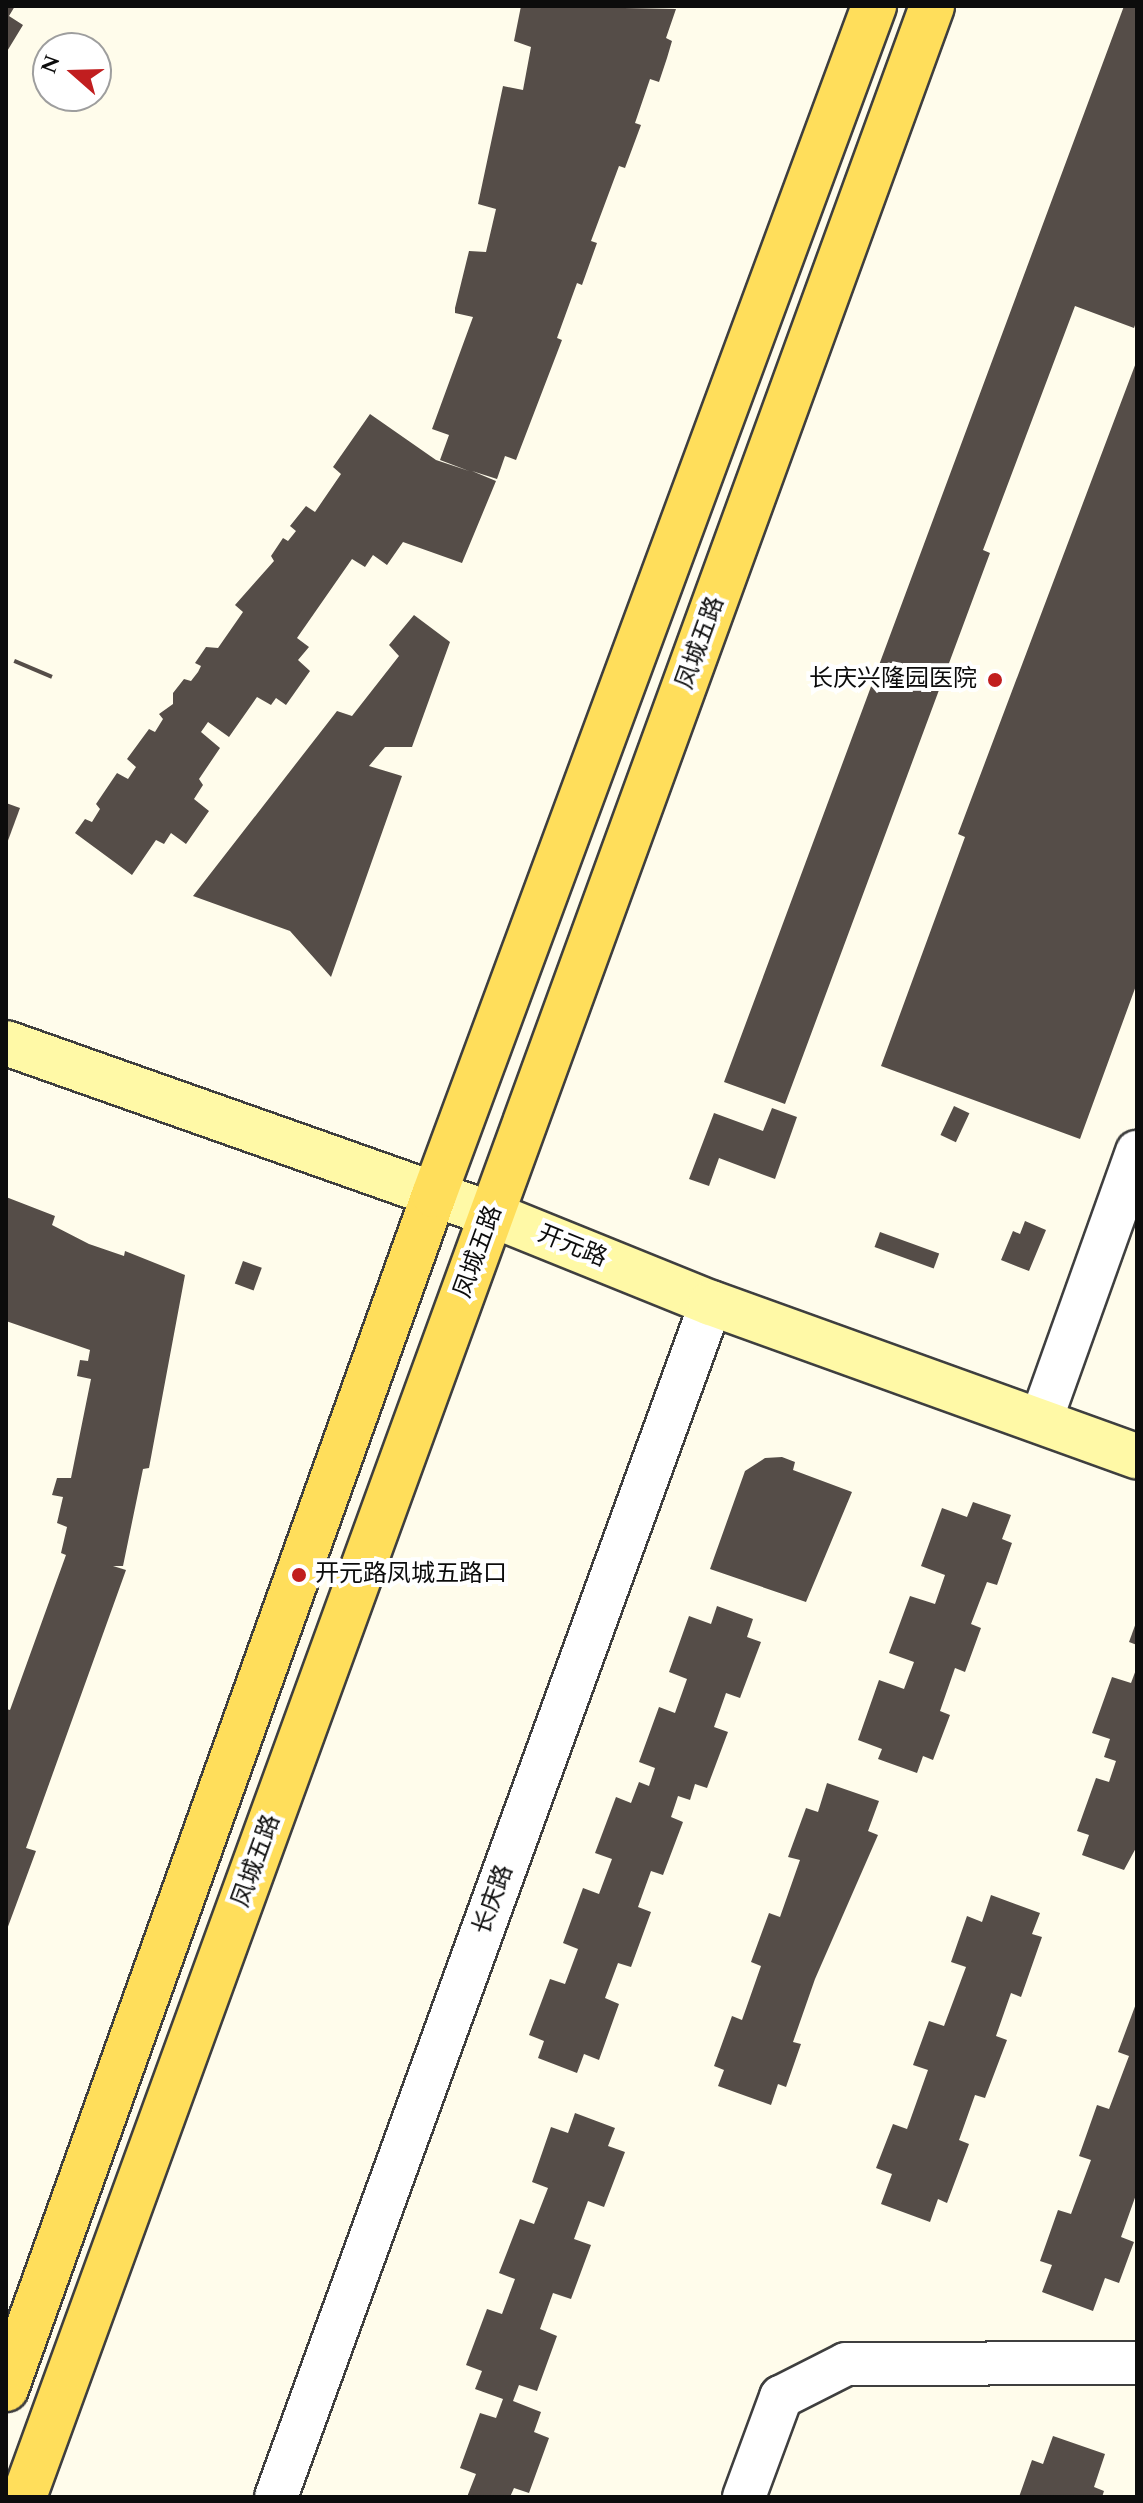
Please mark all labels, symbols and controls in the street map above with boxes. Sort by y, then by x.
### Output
north arrow [32,32,112,112]
text: N [32,50,69,78]
street label: 凤城五路 [671,593,731,693]
place label: 长庆兴隆园医院 [809,666,977,694]
marker: 长庆兴隆园医院 [984,669,1006,691]
street label: 凤城五路 [449,1202,509,1302]
street label: 开元路 [533,1220,611,1274]
place label: 开元路凤城五路口 [315,1561,507,1589]
marker: 开元路凤城五路口 [290,1566,308,1584]
street label: 凤城五路 [227,1811,287,1911]
street label: 长庆路 [468,1861,520,1939]

